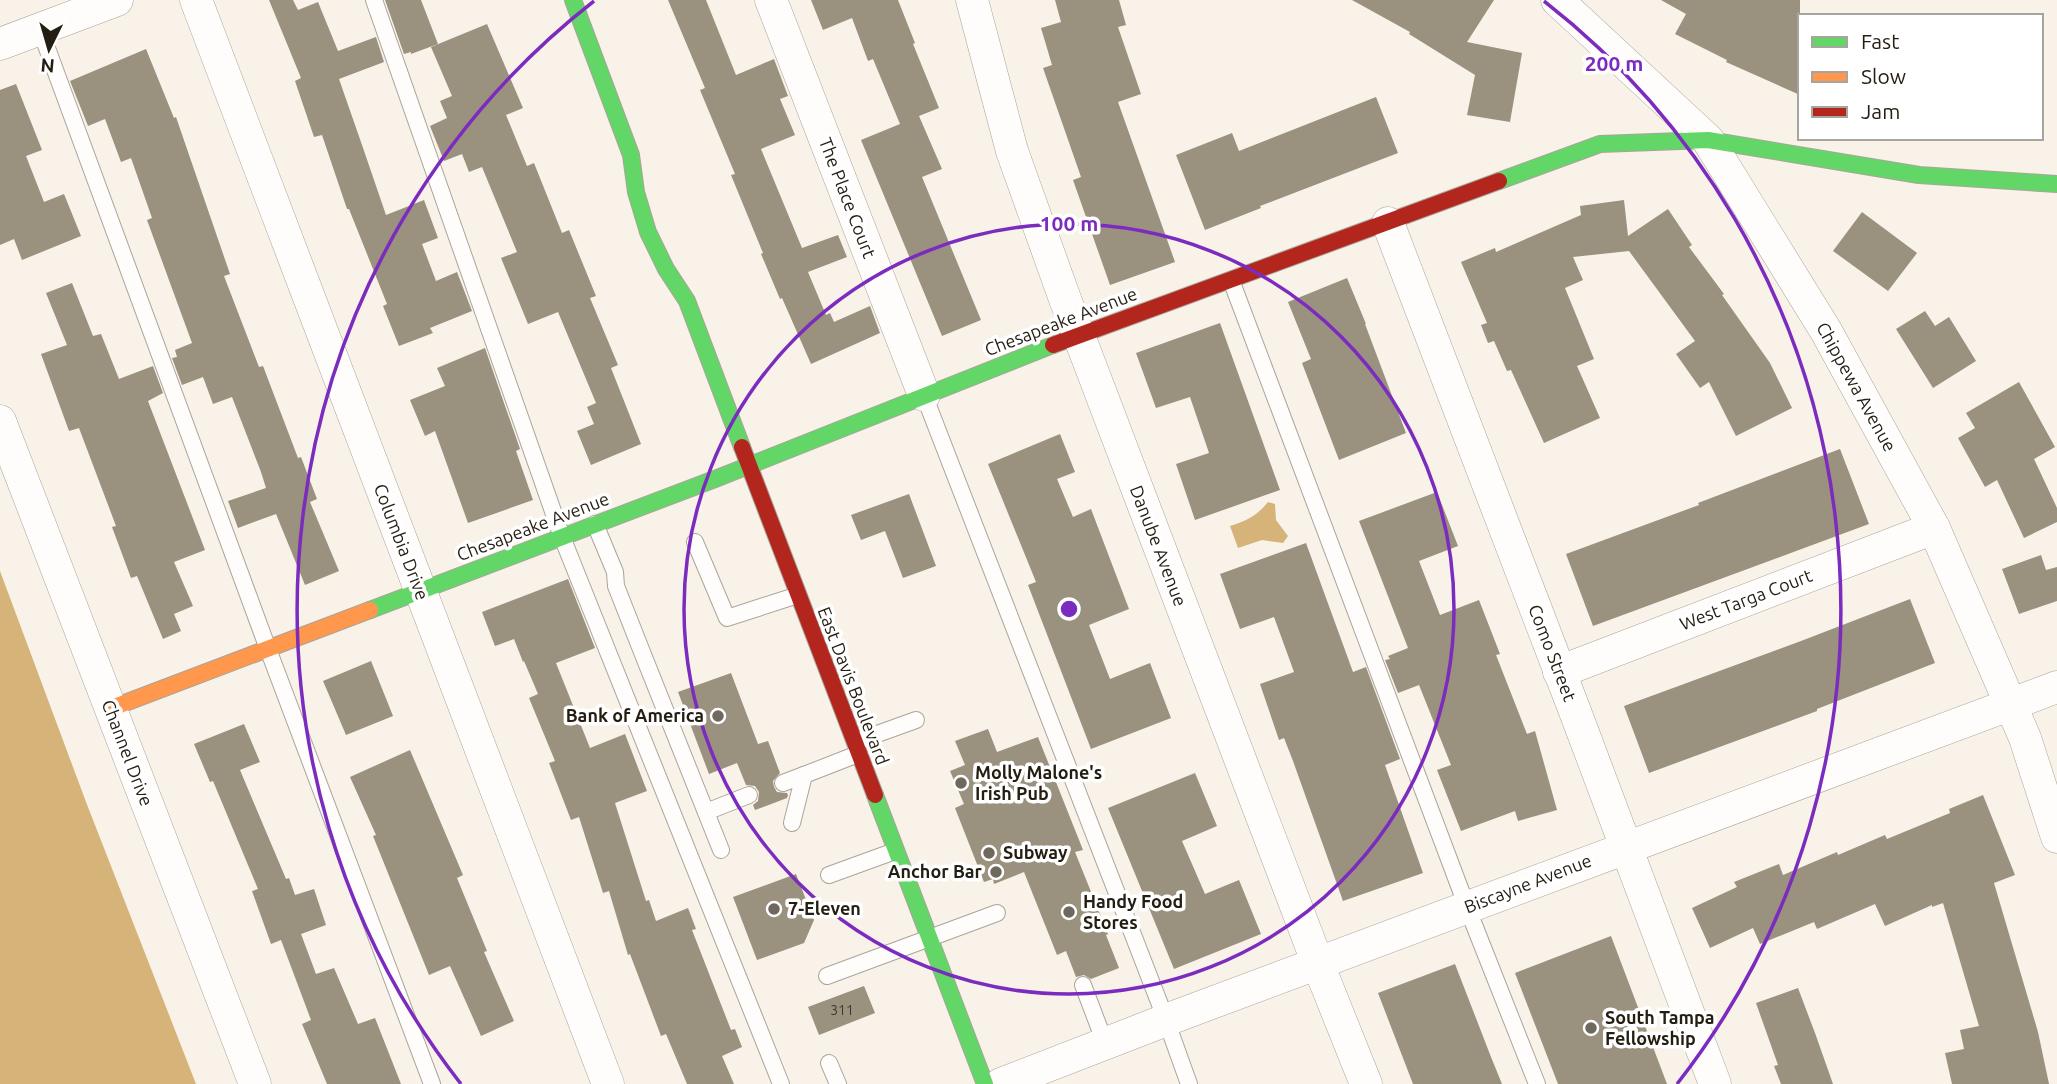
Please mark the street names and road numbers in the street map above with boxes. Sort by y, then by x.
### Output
street label: The Place Court [816,135,880,261]
street label: Chesapeake Avenue [982,283,1140,359]
street label: Chippewa Avenue [1813,318,1901,455]
street label: Columbia Drive [371,481,433,603]
street label: Danube Avenue [1127,482,1191,609]
street label: Chesapeake Avenue [454,488,612,564]
street label: West Targa Court [1677,565,1815,634]
street label: Como Street [1525,601,1581,704]
street label: East Davis Boulevard [815,604,893,767]
street label: Channel Drive [98,697,157,809]
street label: Biscayne Avenue [1461,850,1594,917]

